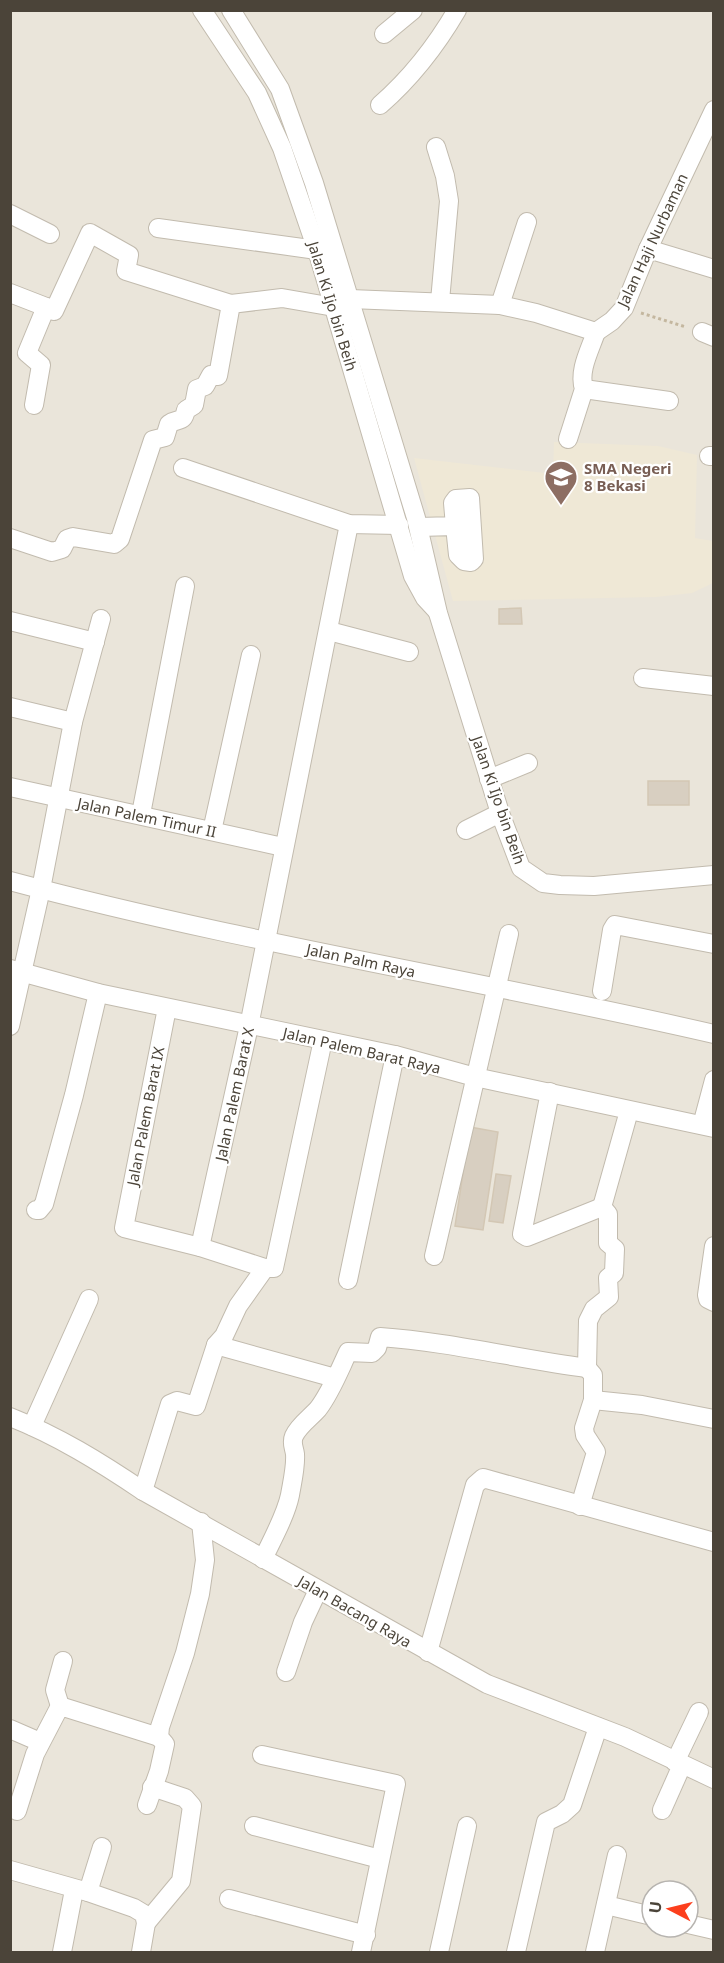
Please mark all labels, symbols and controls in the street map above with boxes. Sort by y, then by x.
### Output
street label: Jalan Haji Nurbaman [611,170,692,312]
street label: Jalan Ki Ijo bin Beih [303,237,362,373]
place label: SMA Negeri 8 Bekasi [584,458,671,495]
school or university icon: SMA Negeri 8 Bekasi [543,459,579,506]
street label: Jalan Ki Ijo bin Beih [467,731,530,867]
street label: Jalan Palem Timur II [74,792,218,841]
street label: Jalan Palm Raya [303,938,417,981]
street label: Jalan Palem Barat Raya [279,1022,443,1078]
street label: Jalan Palem Barat X [210,1025,258,1165]
street label: Jalan Palem Barat IX [121,1045,168,1189]
street label: Jalan Bacang Raya [293,1569,415,1652]
north arrow [640,1879,700,1939]
text: U [643,1900,667,1915]

